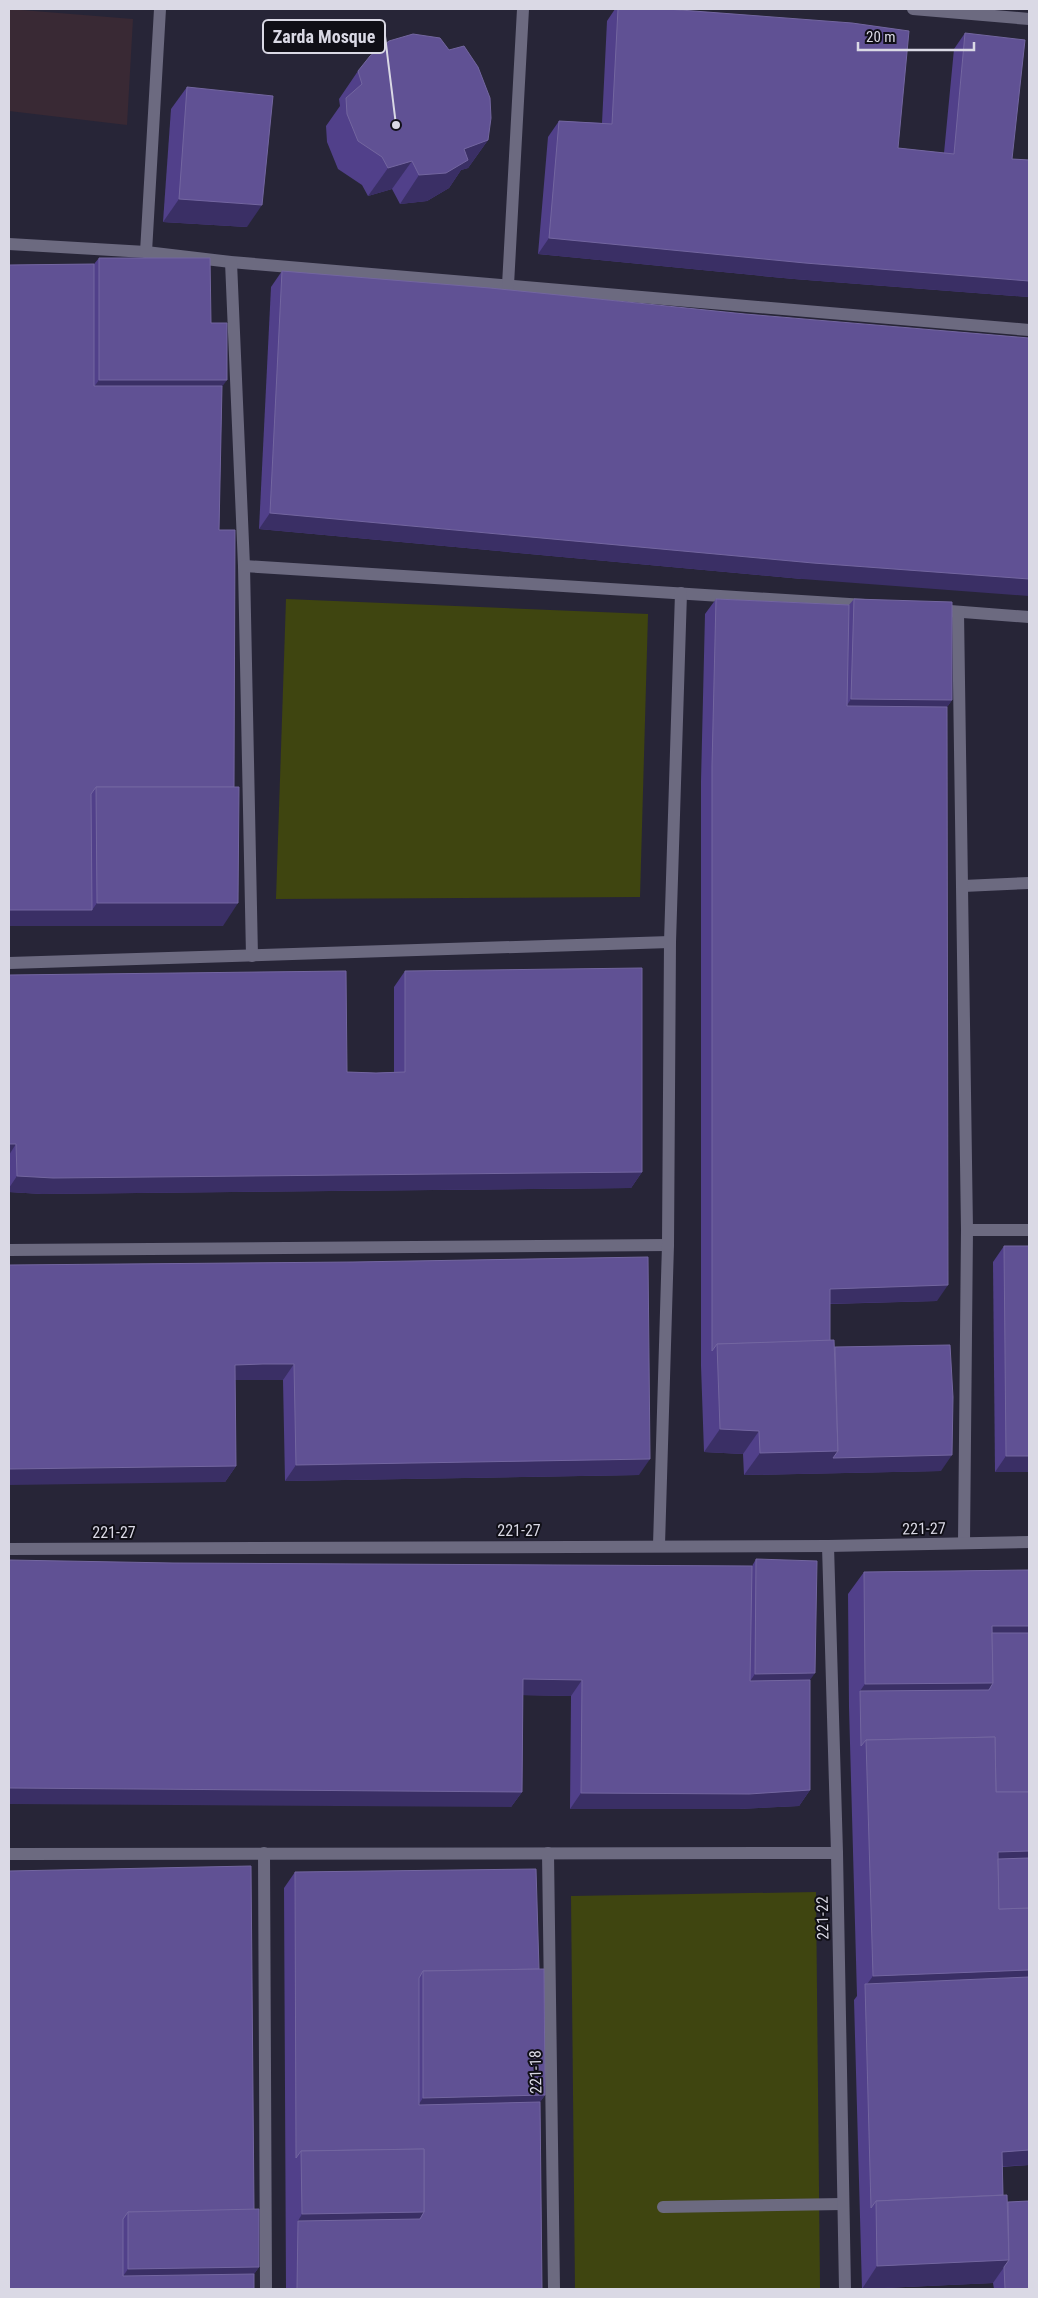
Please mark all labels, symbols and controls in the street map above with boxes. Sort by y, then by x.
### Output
callout: Zarda Mosque [263,20,385,53]
scale bar [858,20,974,52]
text: Zarda Mosque [273,26,376,47]
text: 20 m [866,28,896,46]
street label: 221-27 [902,1519,946,1538]
street label: 221-27 [497,1521,541,1540]
street label: 221-27 [92,1523,136,1542]
street label: 221-22 [813,1896,832,1940]
street label: 221-18 [526,2050,545,2094]

